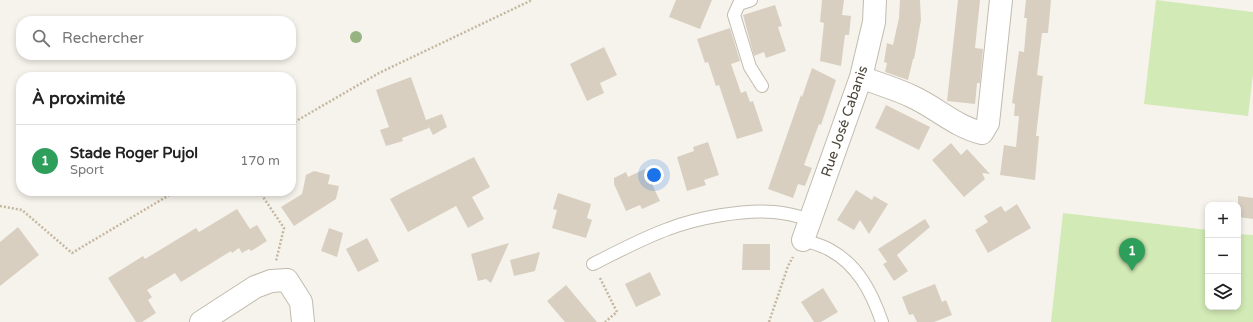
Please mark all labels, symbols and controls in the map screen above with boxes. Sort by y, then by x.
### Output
search box [16,16,296,60]
icon: search [30,27,52,49]
text: Rechercher [62,29,144,47]
street label: Rue José Cabanis [817,63,872,179]
text: À proximité [32,88,125,109]
text: Stade Roger Pujol [70,144,198,162]
text: 1 [41,153,49,169]
text: 170 m [240,153,280,169]
text: Sport [70,162,104,178]
your location [644,165,664,185]
map controls [1205,202,1241,310]
button: + [1205,202,1241,238]
pin: 1 [1119,238,1145,271]
button: − [1205,238,1241,274]
button: layers [1205,274,1241,310]

